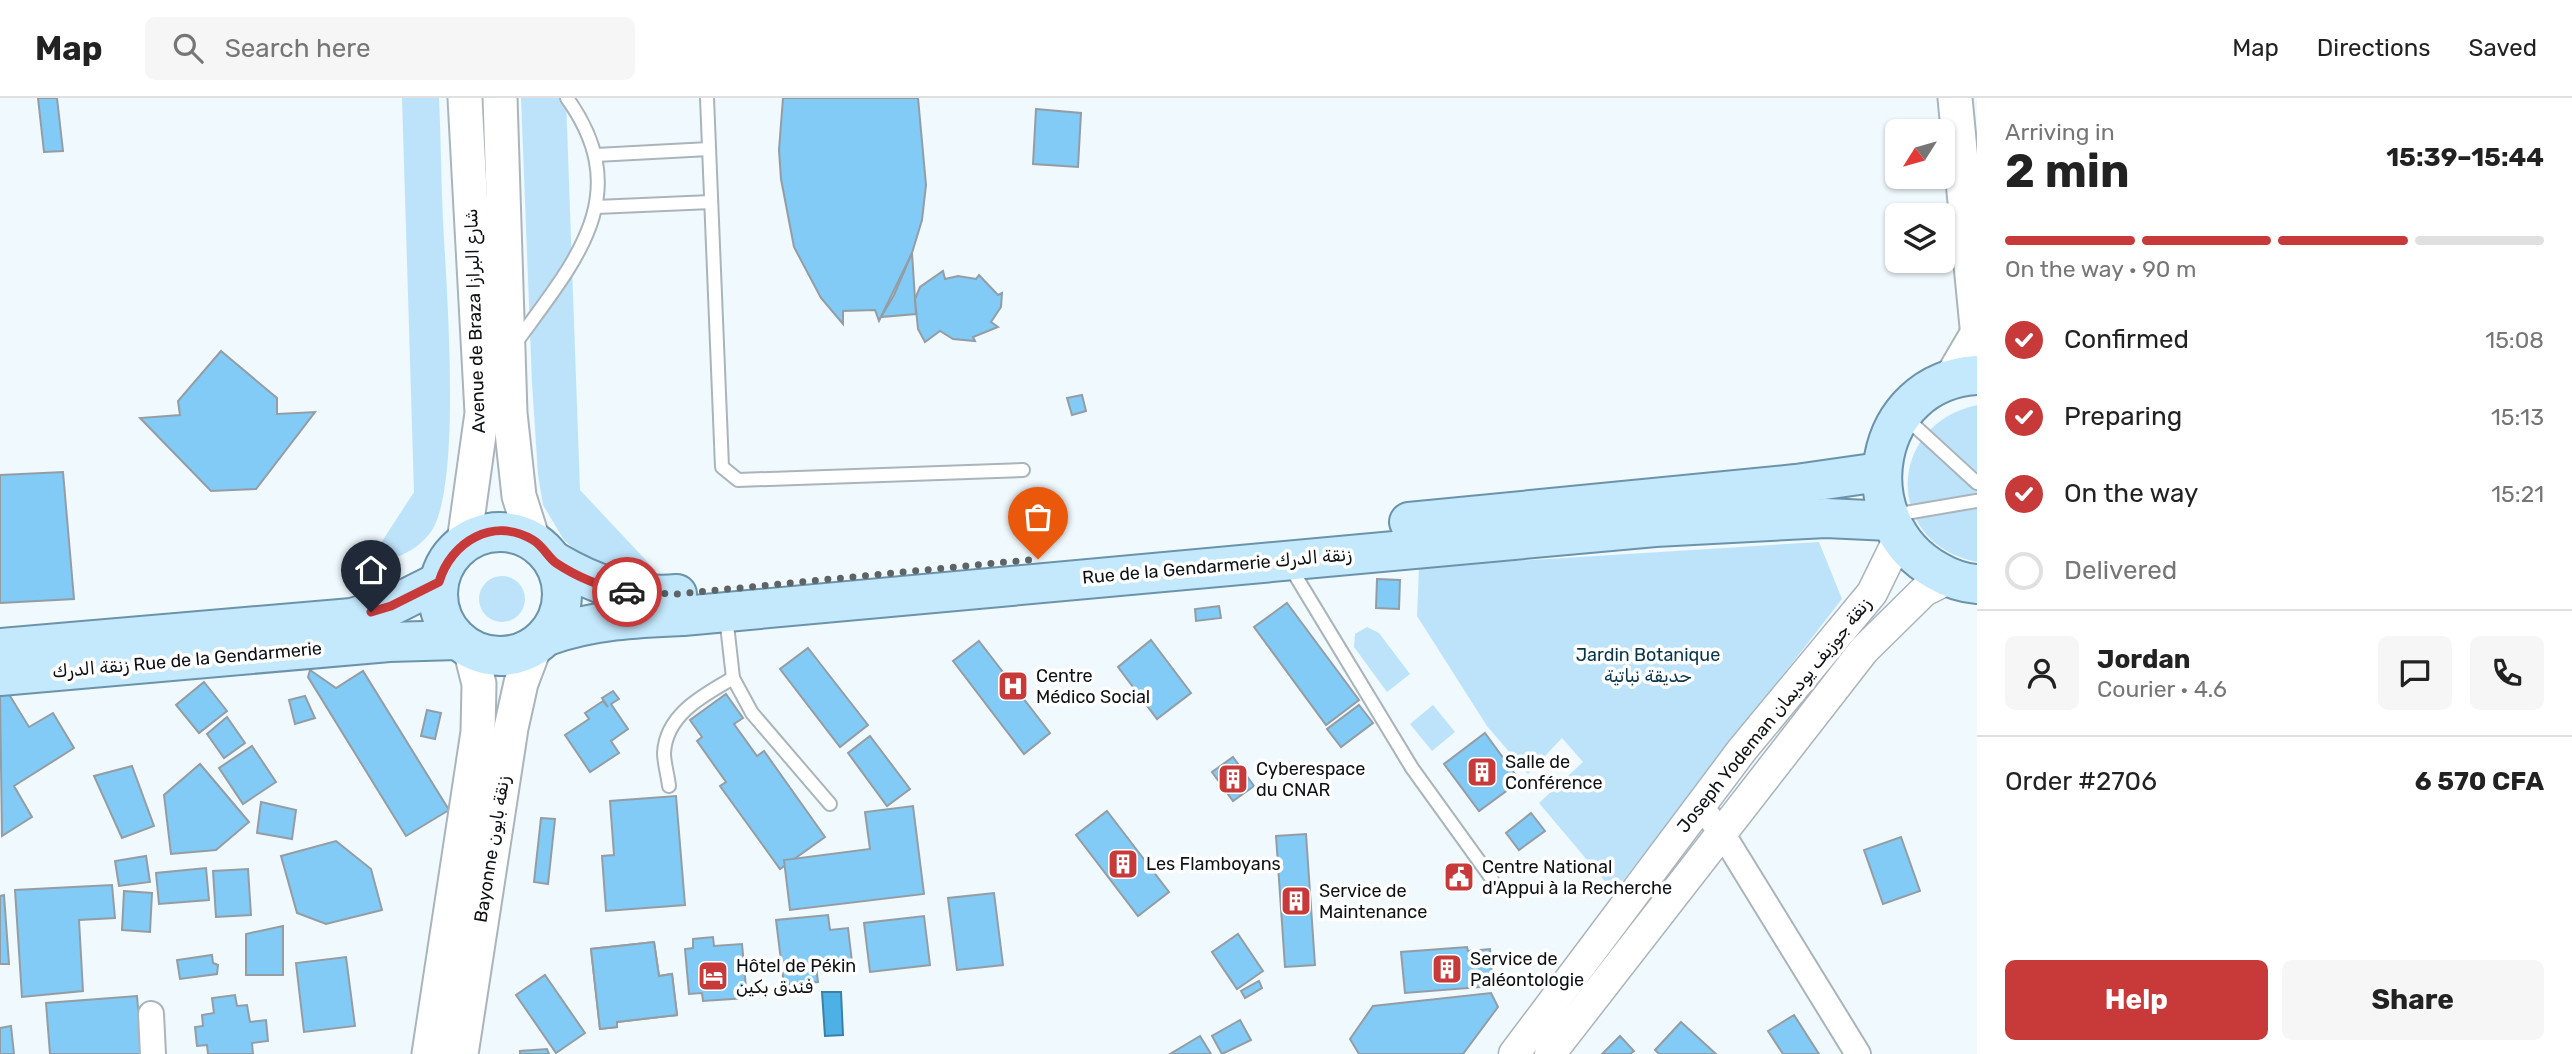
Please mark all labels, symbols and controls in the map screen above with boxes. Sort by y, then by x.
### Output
search box [145,17,635,80]
text: Map [35,29,103,68]
icon: search [169,29,207,67]
text: Search here [225,33,370,64]
text: Map [2232,34,2279,62]
text: Directions [2317,34,2430,62]
text: Saved [2468,34,2537,62]
text: Arriving in [2005,118,2115,146]
north arrow [1885,119,1955,189]
map controls [1885,119,1955,273]
text: 15:39–15:44 [2386,142,2544,173]
text: 2 min [2005,144,2130,199]
button: layers [1885,203,1955,273]
street label: Avenue de Braza شارع البرازا [460,208,491,434]
text: On the way · 90 m [2005,255,2196,283]
icon: check [2005,321,2043,359]
text: Confirmed [2064,324,2189,355]
text: 15:08 [2485,326,2544,354]
icon: check [2005,398,2043,436]
text: Preparing [2064,401,2182,432]
text: 15:13 [2491,403,2544,431]
icon: check [2005,475,2043,513]
text: On the way [2064,478,2198,509]
text: 15:21 [2491,480,2544,508]
pin [1008,487,1068,559]
icon: bag [1019,498,1057,536]
pin [341,540,401,612]
street label: Rue de la Gendarmerie زنقة الدرك [1081,543,1353,589]
icon: home [352,551,390,589]
text: Delivered [2064,555,2177,586]
courier [592,557,662,627]
icon: car [608,573,646,611]
street label: Joseph Yodeman زنقة جوزيف يوديمان [1672,593,1876,837]
button: person [2005,636,2079,710]
button: chat [2378,636,2452,710]
button: phone [2470,636,2544,710]
street label: زنقة الدرك Rue de la Gendarmerie [51,637,323,683]
park label: Jardin Botanique حديقة نباتية [1576,644,1720,687]
text: Jordan [2097,644,2190,675]
place label: Centre Médico Social [1036,665,1150,708]
hospital icon: Centre Médico Social [996,669,1030,703]
text: Courier · 4.6 [2097,675,2227,703]
place label: Salle de Conférence [1505,751,1603,794]
building icon: Salle de Conférence [1465,755,1499,789]
place label: Cyberespace du CNAR [1256,758,1365,801]
building icon: Cyberespace du CNAR [1216,762,1250,796]
text: Order #2706 [2005,766,2157,797]
text: 6 570 CFA [2415,766,2544,797]
street label: Bayonne زنقة بايون [470,774,514,924]
building icon: Les Flamboyans [1106,847,1140,881]
place label: Les Flamboyans [1146,853,1281,875]
place label: Centre National d'Appui à la Recherche [1482,856,1672,899]
public building icon: Centre National d'Appui à la Recherche [1442,860,1476,894]
place label: Service de Maintenance [1319,880,1427,923]
building icon: Service de Maintenance [1279,884,1313,918]
place label: Service de Paléontologie [1470,948,1584,991]
building icon: Service de Paléontologie [1430,952,1464,986]
place label: Hôtel de Pékin فندق بكين [736,955,856,998]
hotel icon: Hôtel de Pékin فندق بكين [696,959,730,993]
button: Help [2005,960,2268,1040]
button: Share [2282,960,2544,1040]

